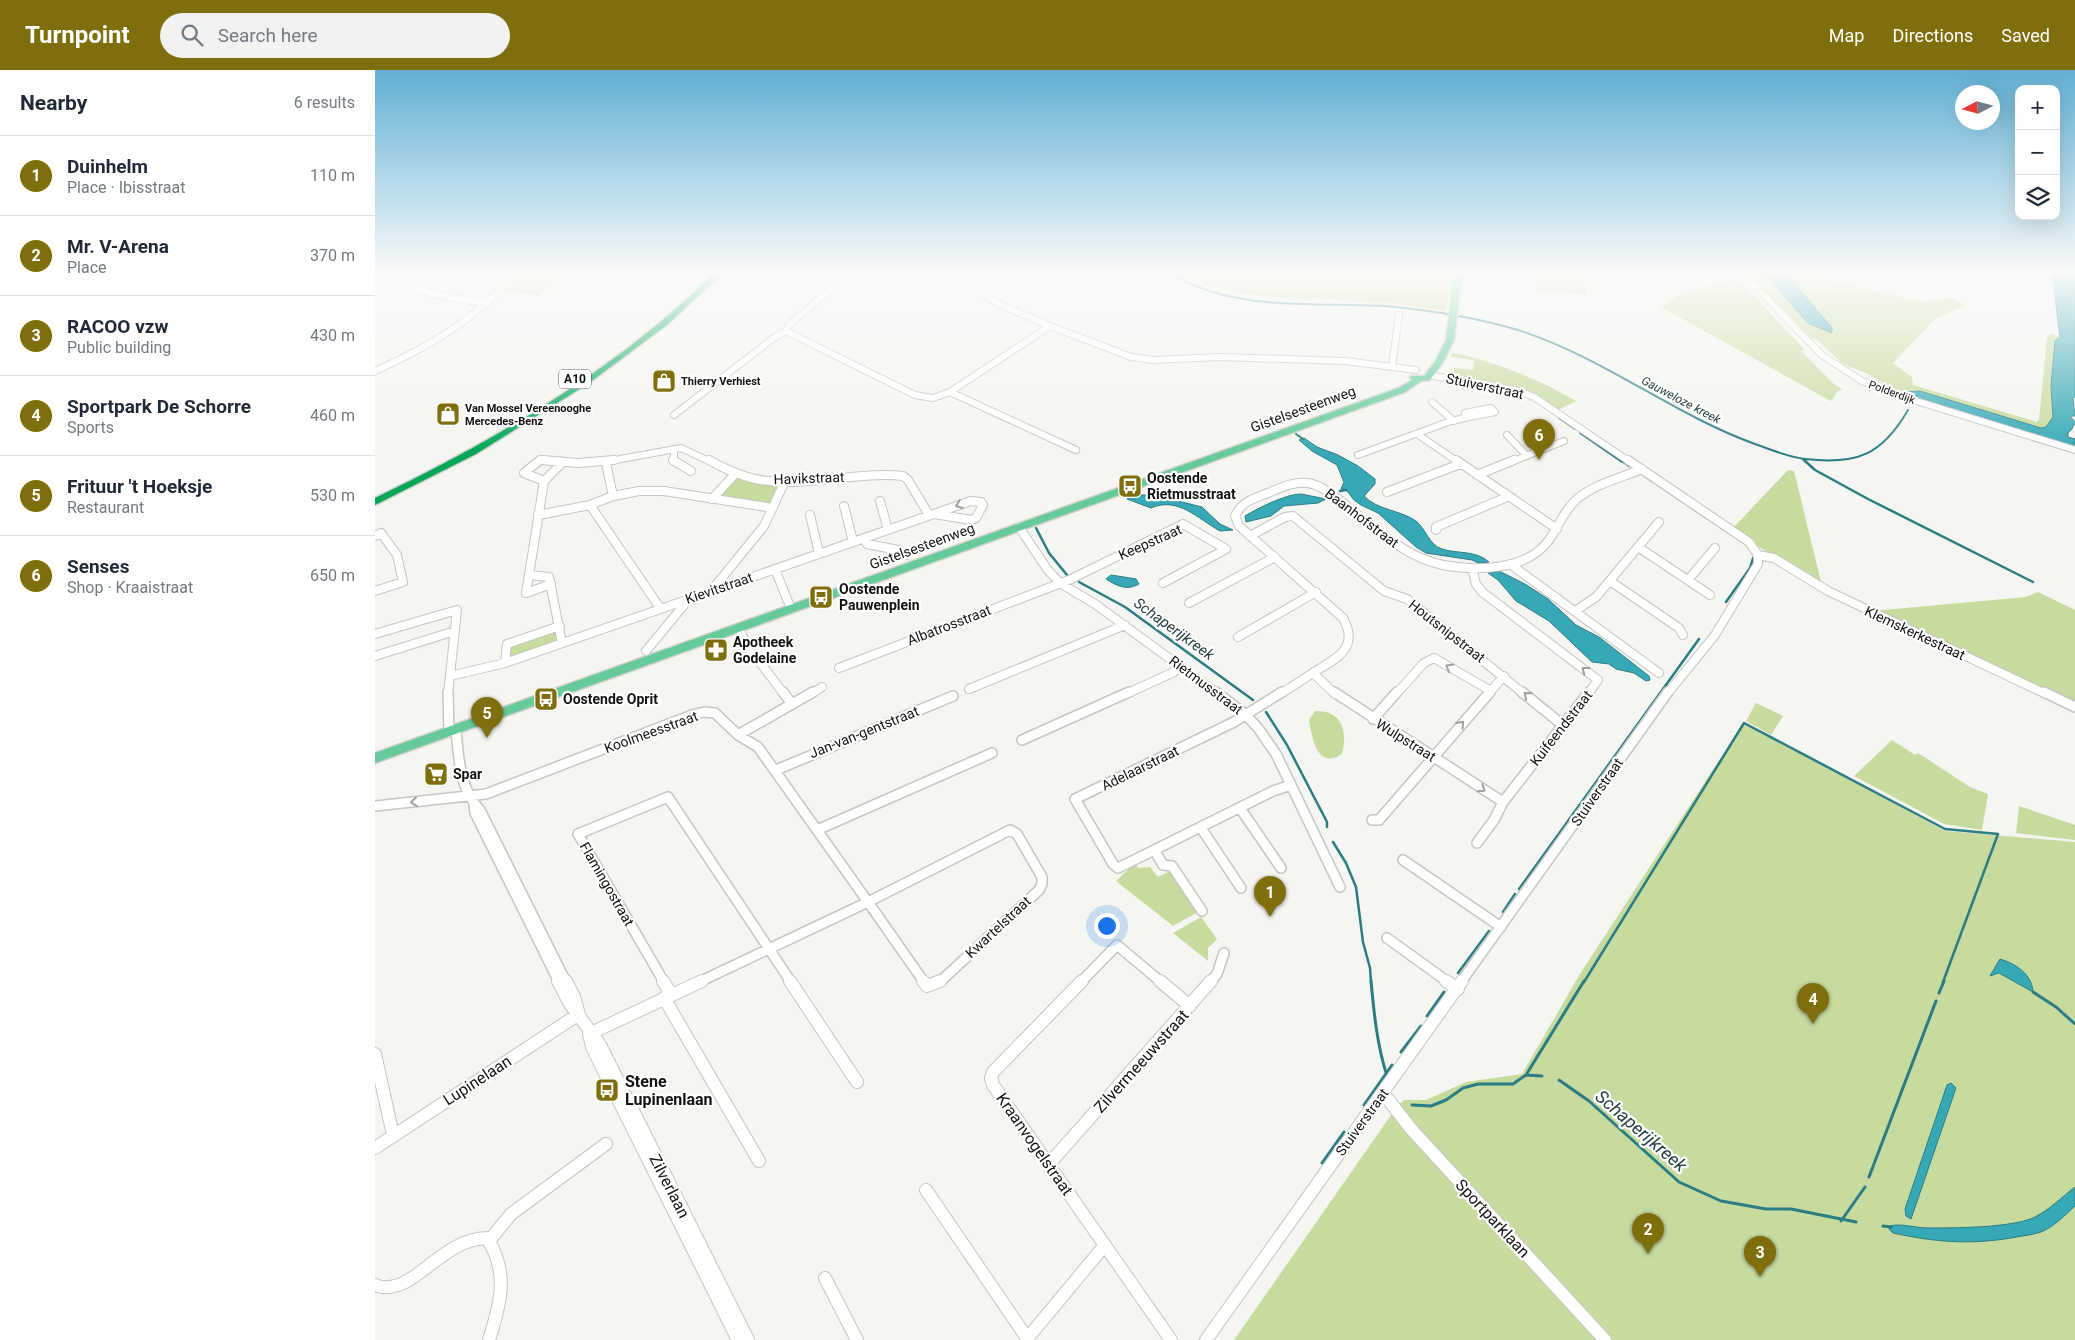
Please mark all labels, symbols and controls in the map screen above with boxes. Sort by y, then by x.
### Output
search box [160,13,510,58]
text: Turnpoint [25,21,130,49]
icon: search [178,21,206,49]
text: Search here [218,24,318,47]
text: Map [1829,25,1864,46]
text: Directions [1892,25,1973,46]
text: Saved [2001,25,2050,46]
north arrow [1955,85,2000,130]
map controls [2015,85,2060,220]
button: + [2015,85,2060,130]
text: Nearby [20,91,87,115]
text: 6 results [294,93,355,112]
button: − [2015,130,2060,175]
text: Duinhelm [67,155,148,178]
text: 1 [31,166,41,185]
text: 110 m [310,166,355,185]
button: layers [2015,175,2060,220]
text: Place · Ibisstraat [67,178,185,197]
text: Mr. V-Arena [67,235,169,258]
text: 2 [31,246,41,265]
text: 370 m [310,246,355,265]
text: Place [67,258,107,277]
text: RACOO vzw [67,315,168,338]
text: 3 [31,326,41,345]
text: 430 m [310,326,355,345]
text: Public building [67,338,171,357]
shop icon: Thierry Verhiest [651,368,677,394]
road number: A10 [559,370,591,388]
street label: Stuiverstraat [1445,370,1526,402]
water label: Gauweloze kreek [1639,373,1724,427]
place label: Thierry Verhiest [681,375,761,388]
street label: Polderdijk [1867,378,1917,407]
street label: Gistelsesteenweg [1248,383,1358,435]
text: Sportpark De Schorre [67,395,251,418]
shop icon: Van Mossel Vereenooghe Mercedes-Benz [435,401,461,427]
place label: Van Mossel Vereenooghe Mercedes-Benz [465,402,591,428]
text: 4 [31,406,41,425]
text: 460 m [310,406,355,425]
text: Sports [67,418,114,437]
pin: 6 [1523,419,1555,460]
street label: Havikstraat [773,469,845,487]
place label: Oostende Rietmusstraat [1147,470,1236,502]
bus stop icon: Oostende Rietmusstraat [1117,473,1143,499]
text: Frituur 't Hoeksje [67,475,212,498]
street label: Baanhofstraat [1322,485,1402,551]
text: 5 [31,486,41,505]
text: 530 m [310,486,355,505]
text: Restaurant [67,498,144,517]
one-way arrow [956,499,964,509]
street label: Gistelsesteenweg [867,520,977,572]
street label: Keepstraat [1116,521,1184,563]
text: Senses [67,555,129,578]
text: 6 [31,566,41,585]
text: 650 m [310,566,355,585]
street label: Kievitstraat [683,569,755,607]
text: Shop · Kraaistraat [67,578,193,597]
place label: Oostende Pauwenplein [839,581,920,613]
bus stop icon: Oostende Pauwenplein [808,584,834,610]
water label: Schaperijkreek [1130,594,1218,665]
street label: Houtsnipstraat [1406,596,1489,666]
street label: Albatrosstraat [905,602,994,648]
street label: Klemskerkestraat [1862,603,1968,663]
place label: Apotheek Godelaine [733,634,797,666]
pharmacy icon: Apotheek Godelaine [703,637,729,663]
street label: Rietmusstraat [1166,652,1246,718]
one-way arrow [1446,663,1455,673]
one-way arrow [1581,667,1591,676]
bus stop icon: Oostende Oprit [533,686,559,712]
street label: Kuifeendstraat [1527,687,1596,769]
place label: Oostende Oprit [563,691,658,707]
one-way arrow [1524,692,1533,700]
pin: 5 [471,697,503,738]
street label: Jan-van-gentstraat [807,703,921,761]
street label: Koolmeesstraat [602,708,700,756]
street label: Wulpstraat [1373,715,1439,765]
one-way arrow [1456,720,1465,729]
street label: Adelaarstraat [1099,742,1182,794]
street label: Stuiverstraat [1568,755,1626,829]
supermarket icon: Spar [423,761,449,787]
place label: Spar [453,766,482,782]
one-way arrow [1477,782,1486,792]
one-way arrow [410,796,418,807]
street label: Flamingostraat [577,839,638,929]
pin: 1 [1254,876,1286,917]
street label: Kwartelstraat [962,893,1034,961]
your location [1094,913,1120,939]
pin: 4 [1797,983,1829,1024]
street label: Zilvermeeuwstraat [1090,1006,1193,1117]
street label: Lupinelaan [440,1051,515,1109]
place label: Stene Lupinenlaan [625,1072,713,1109]
bus stop icon: Stene Lupinenlaan [594,1077,620,1103]
street label: Stuiverstraat [1332,1085,1392,1159]
water label: Schaperijkreek [1591,1085,1692,1177]
street label: Kraanvogelstraat [992,1089,1077,1199]
street label: Zilverlaan [645,1151,694,1221]
street label: Sportparklaan [1452,1175,1534,1261]
pin: 2 [1632,1213,1664,1254]
pin: 3 [1744,1236,1776,1277]

